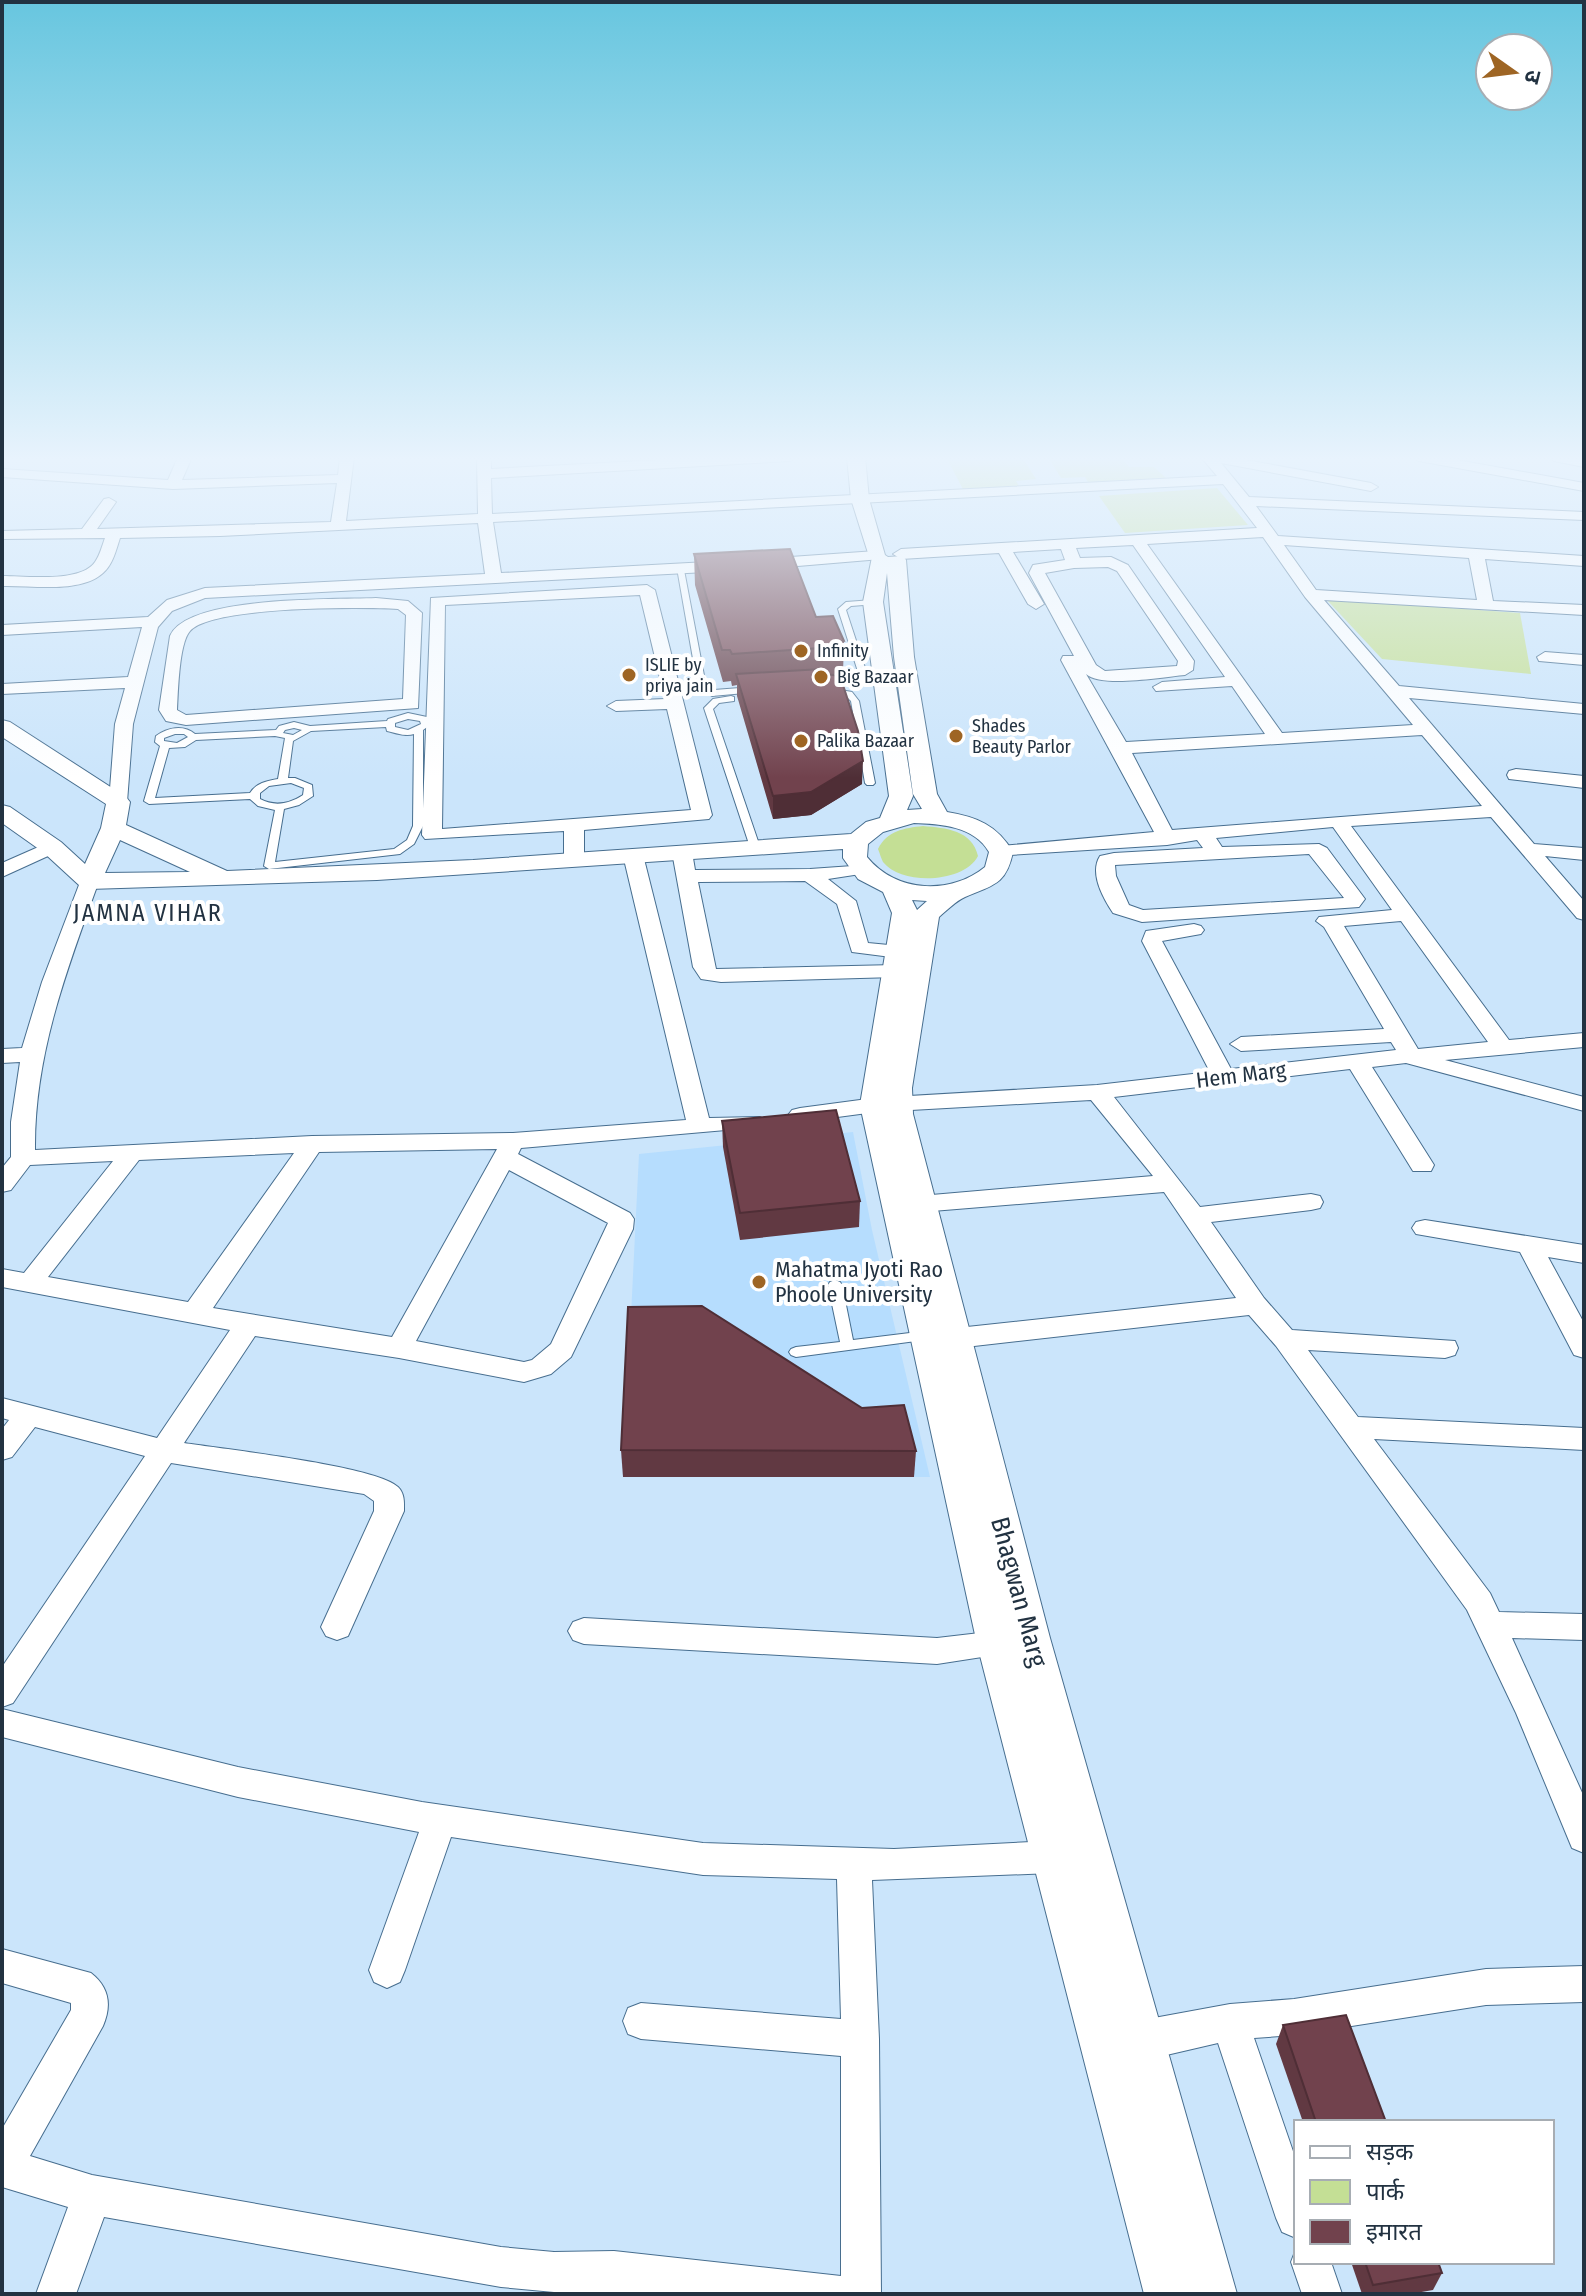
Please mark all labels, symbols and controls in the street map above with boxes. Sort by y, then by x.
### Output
north arrow [1474,32,1554,112]
text: उ [1518,67,1548,87]
place label: Infinity [817,640,869,662]
marker: Infinity [792,642,810,660]
place label: ISLIE by priya jain [645,654,714,697]
marker: ISLIE by priya jain [620,666,638,684]
place label: Big Bazaar [837,666,914,688]
marker: Big Bazaar [812,668,830,686]
place label: Shades Beauty Parlor [972,715,1072,758]
marker: Shades Beauty Parlor [947,727,965,745]
place label: Palika Bazaar [817,730,915,752]
marker: Palika Bazaar [792,732,810,750]
district label: JAMNA VIHAR [73,899,223,927]
street label: Hem Marg [1194,1056,1288,1094]
place label: Mahatma Jyoti Rao Phoole University [775,1256,943,1308]
marker: Mahatma Jyoti Rao Phoole University [750,1273,768,1291]
street label: Bhagwan Marg [984,1514,1054,1671]
legend [1294,2120,1554,2264]
text: सड़क [1366,2138,1414,2166]
text: पार्क [1366,2178,1405,2206]
text: इमारत [1366,2218,1423,2246]

